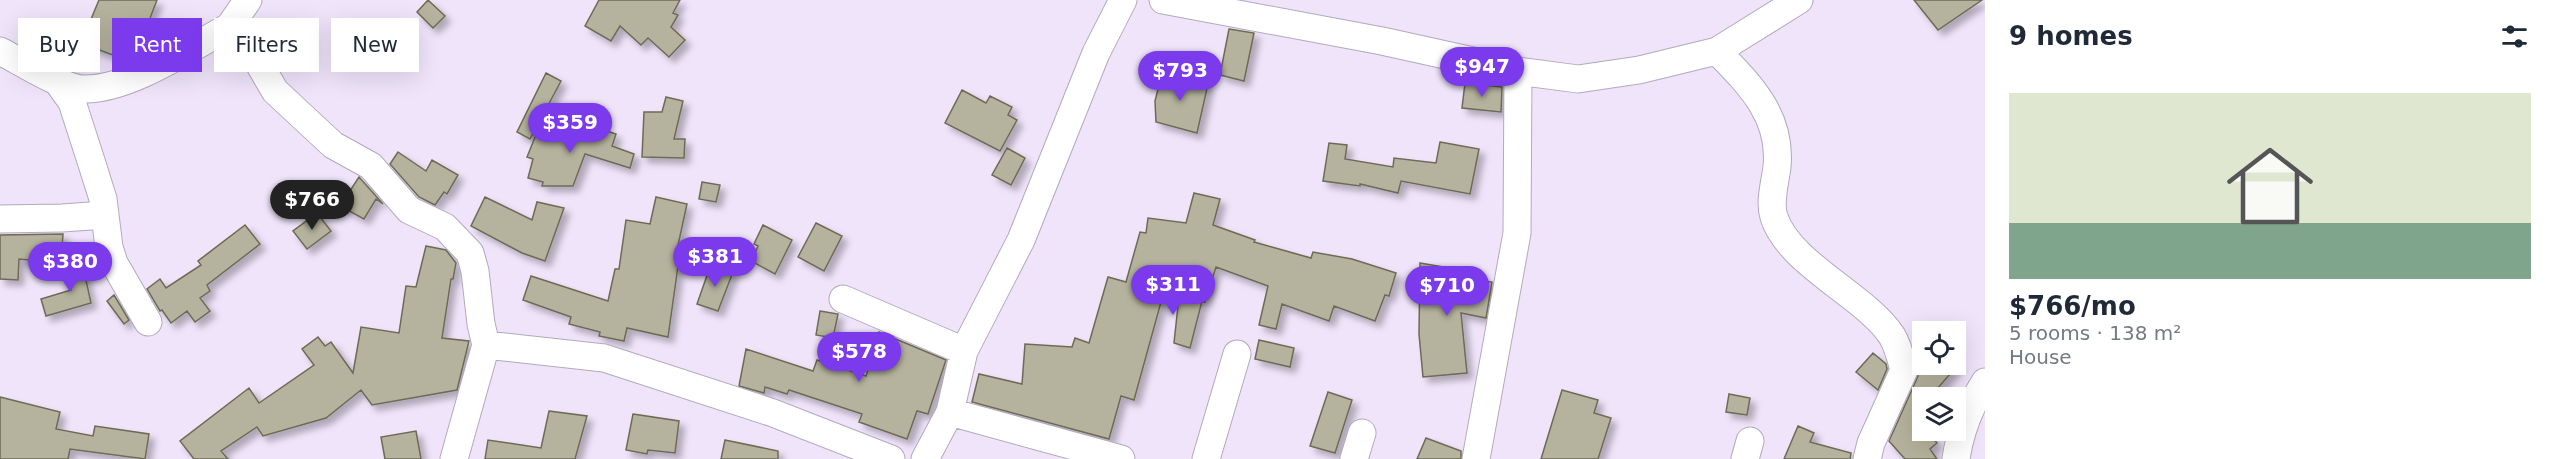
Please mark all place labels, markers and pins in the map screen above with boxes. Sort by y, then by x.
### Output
pin: $947 [1446,47,1518,98]
pin: $793 [1144,51,1216,102]
pin: $359 [534,103,606,154]
pin: $766 [276,180,348,231]
pin: $381 [679,237,751,288]
pin: $380 [34,242,106,293]
pin: $311 [1137,265,1209,316]
pin: $710 [1411,266,1483,317]
pin: $578 [823,332,895,383]

